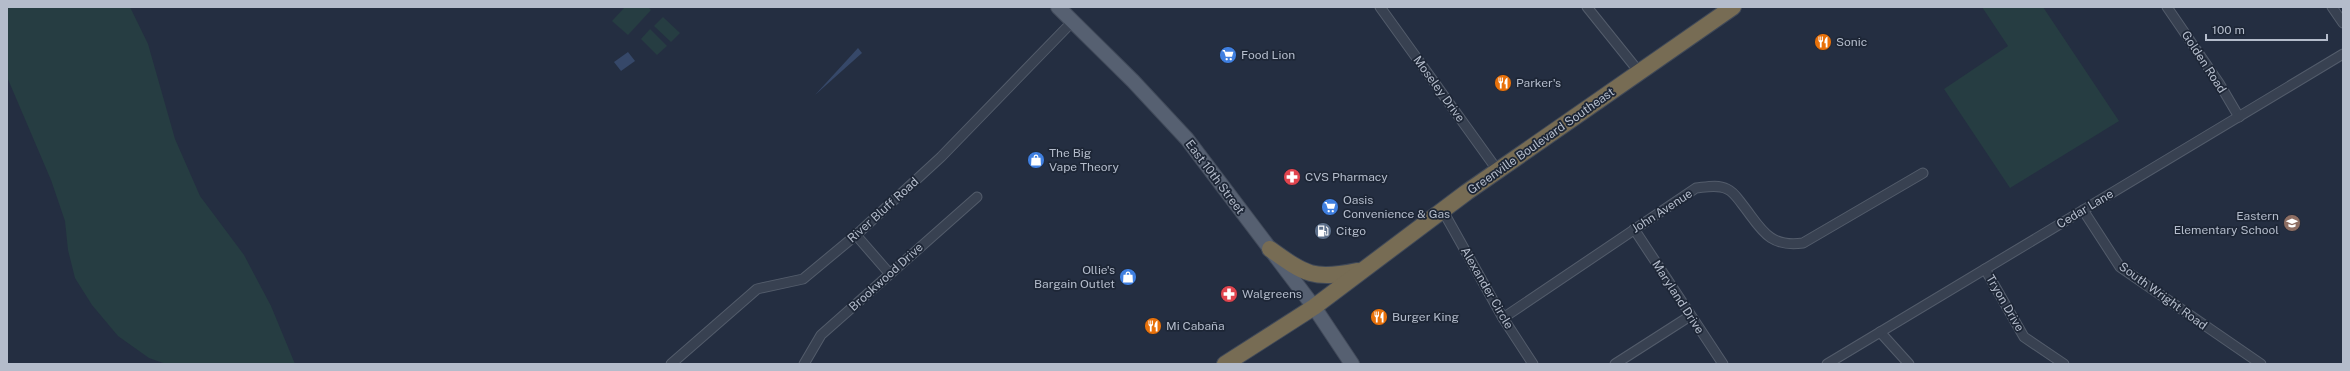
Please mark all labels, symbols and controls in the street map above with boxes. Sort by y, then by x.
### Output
scale bar [2206,16,2327,42]
text: 100 m [2212,23,2245,37]
street label: Golden Road [2179,28,2229,96]
restaurant icon: Sonic [1813,32,1833,52]
place label: Sonic [1836,35,1867,49]
supermarket icon: Food Lion [1218,45,1238,65]
place label: Food Lion [1241,48,1295,62]
street label: Moseley Drive [1410,53,1468,125]
restaurant icon: Parker's [1493,73,1513,93]
place label: Parker's [1516,76,1561,90]
street label: Greenville Boulevard Southeast [1465,85,1617,197]
street label: East 10th Street [1183,137,1248,217]
place label: The Big Vape Theory [1049,146,1119,174]
shop icon: The Big Vape Theory [1026,150,1046,170]
pharmacy icon: CVS Pharmacy [1282,167,1302,187]
place label: CVS Pharmacy [1305,170,1388,184]
street label: River Bluff Road [845,175,921,245]
street label: John Avenue [1629,186,1695,236]
street label: Cedar Lane [2054,187,2116,231]
place label: Oasis Convenience & Gas [1343,193,1450,221]
supermarket icon: Oasis Convenience & Gas [1320,197,1340,217]
place label: Eastern Elementary School [2174,209,2279,237]
school or university icon: Eastern Elementary School [2282,213,2302,233]
fuel station icon: Citgo [1313,221,1333,241]
place label: Citgo [1336,224,1366,238]
street label: Brookwood Drive [846,240,926,314]
street label: Alexander Circle [1458,245,1516,332]
street label: Maryland Drive [1649,258,1707,336]
street label: South Wright Road [2116,259,2210,333]
place label: Ollie's Bargain Outlet [1034,263,1115,291]
shop icon: Ollie's Bargain Outlet [1118,267,1138,287]
street label: Tryon Drive [1983,272,2027,334]
pharmacy icon: Walgreens [1219,284,1239,304]
place label: Walgreens [1242,287,1302,301]
restaurant icon: Burger King [1369,307,1389,327]
place label: Burger King [1392,310,1459,324]
restaurant icon: Mi Cabaña [1143,316,1163,336]
place label: Mi Cabaña [1166,319,1225,333]

